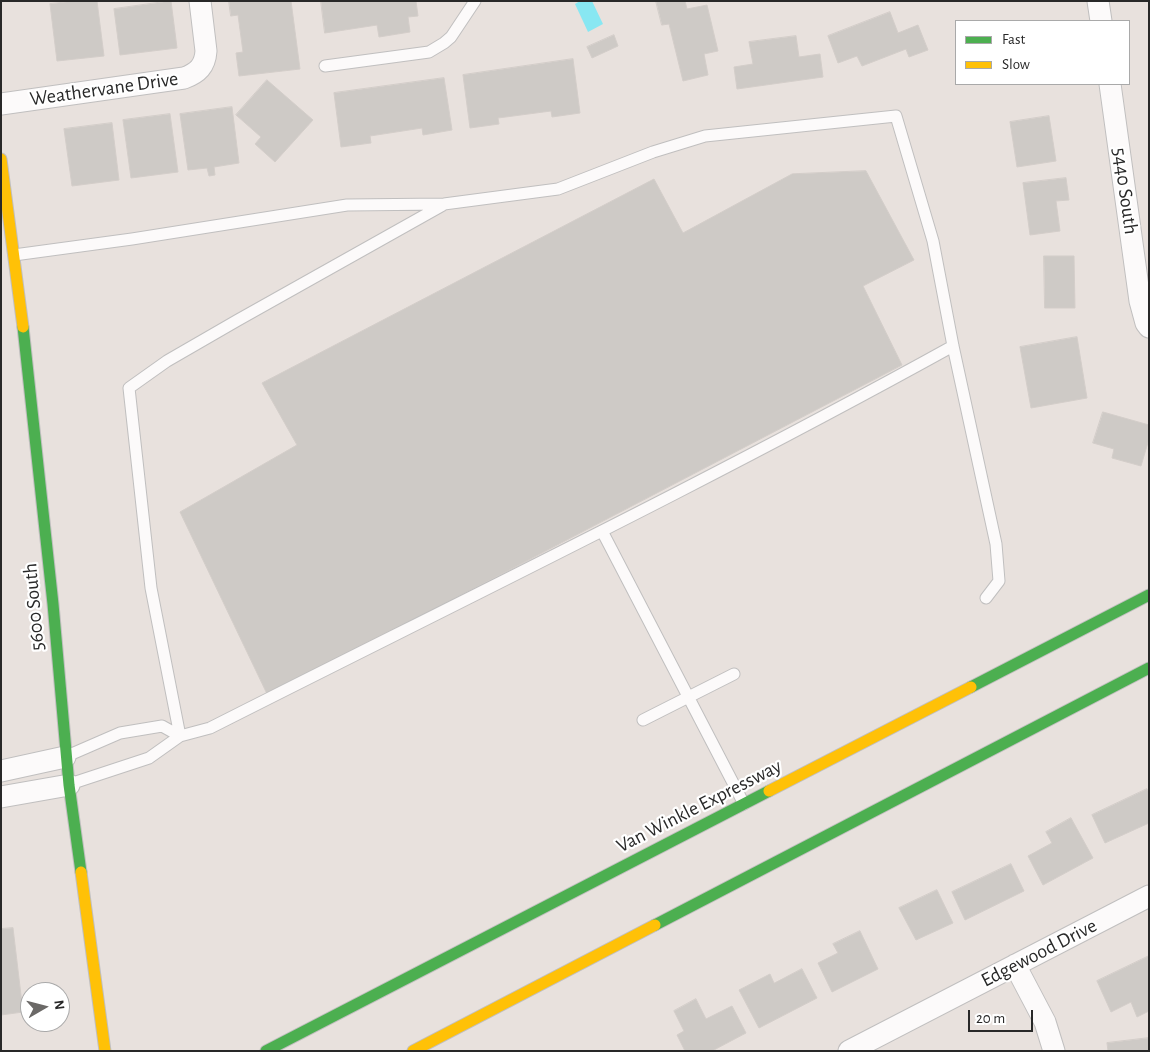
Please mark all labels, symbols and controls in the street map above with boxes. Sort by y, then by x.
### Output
legend [955,20,1130,85]
text: Fast [1002,32,1025,47]
text: Slow [1002,57,1030,72]
street label: Weathervane Drive [28,67,180,111]
street label: 5440 South [1107,146,1143,236]
street label: 5600 South [18,562,50,652]
street label: Van Winkle Expressway [613,754,785,858]
street label: Edgewood Drive [977,914,1101,992]
north arrow [20,982,70,1032]
text: N [51,999,66,1011]
scale bar [970,1000,1035,1032]
text: 20 m [976,1011,1005,1026]

